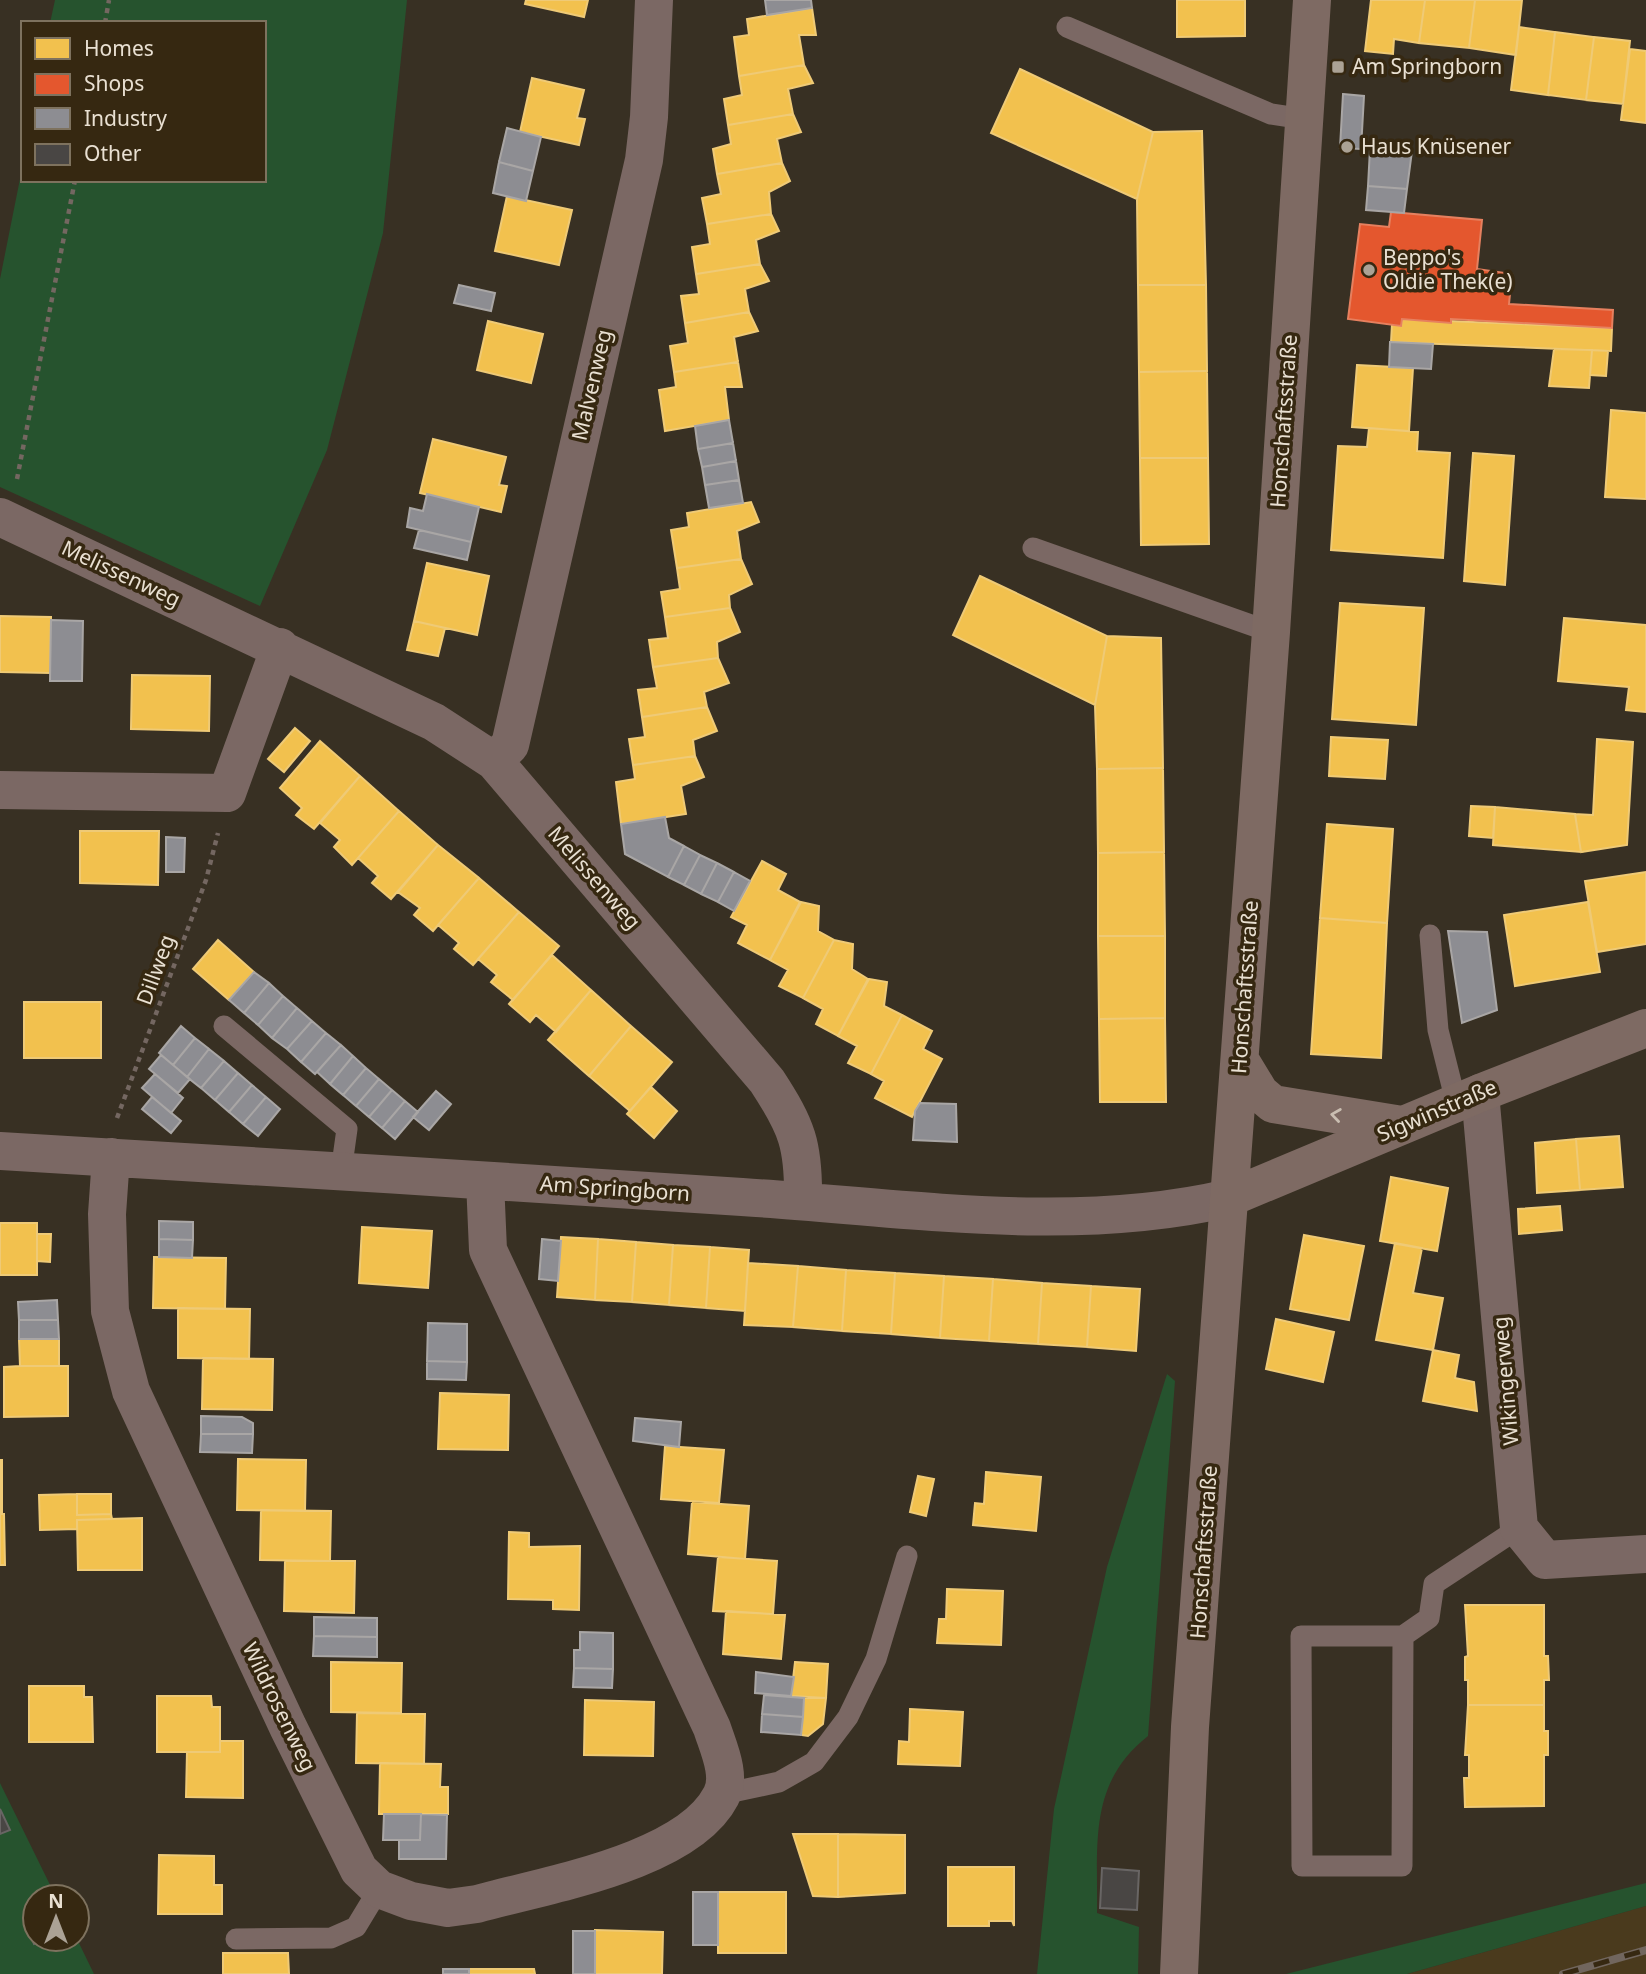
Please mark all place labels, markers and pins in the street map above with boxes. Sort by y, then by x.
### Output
place label: Am Springborn [1352,52,1502,80]
marker: Am Springborn [1330,59,1346,75]
place label: Haus Knüsener [1361,132,1512,160]
marker: Haus Knüsener [1339,139,1355,155]
place label: Beppo's Oldie Thek(e) [1383,243,1513,295]
marker: Beppo's Oldie Thek(e) [1361,262,1377,278]

